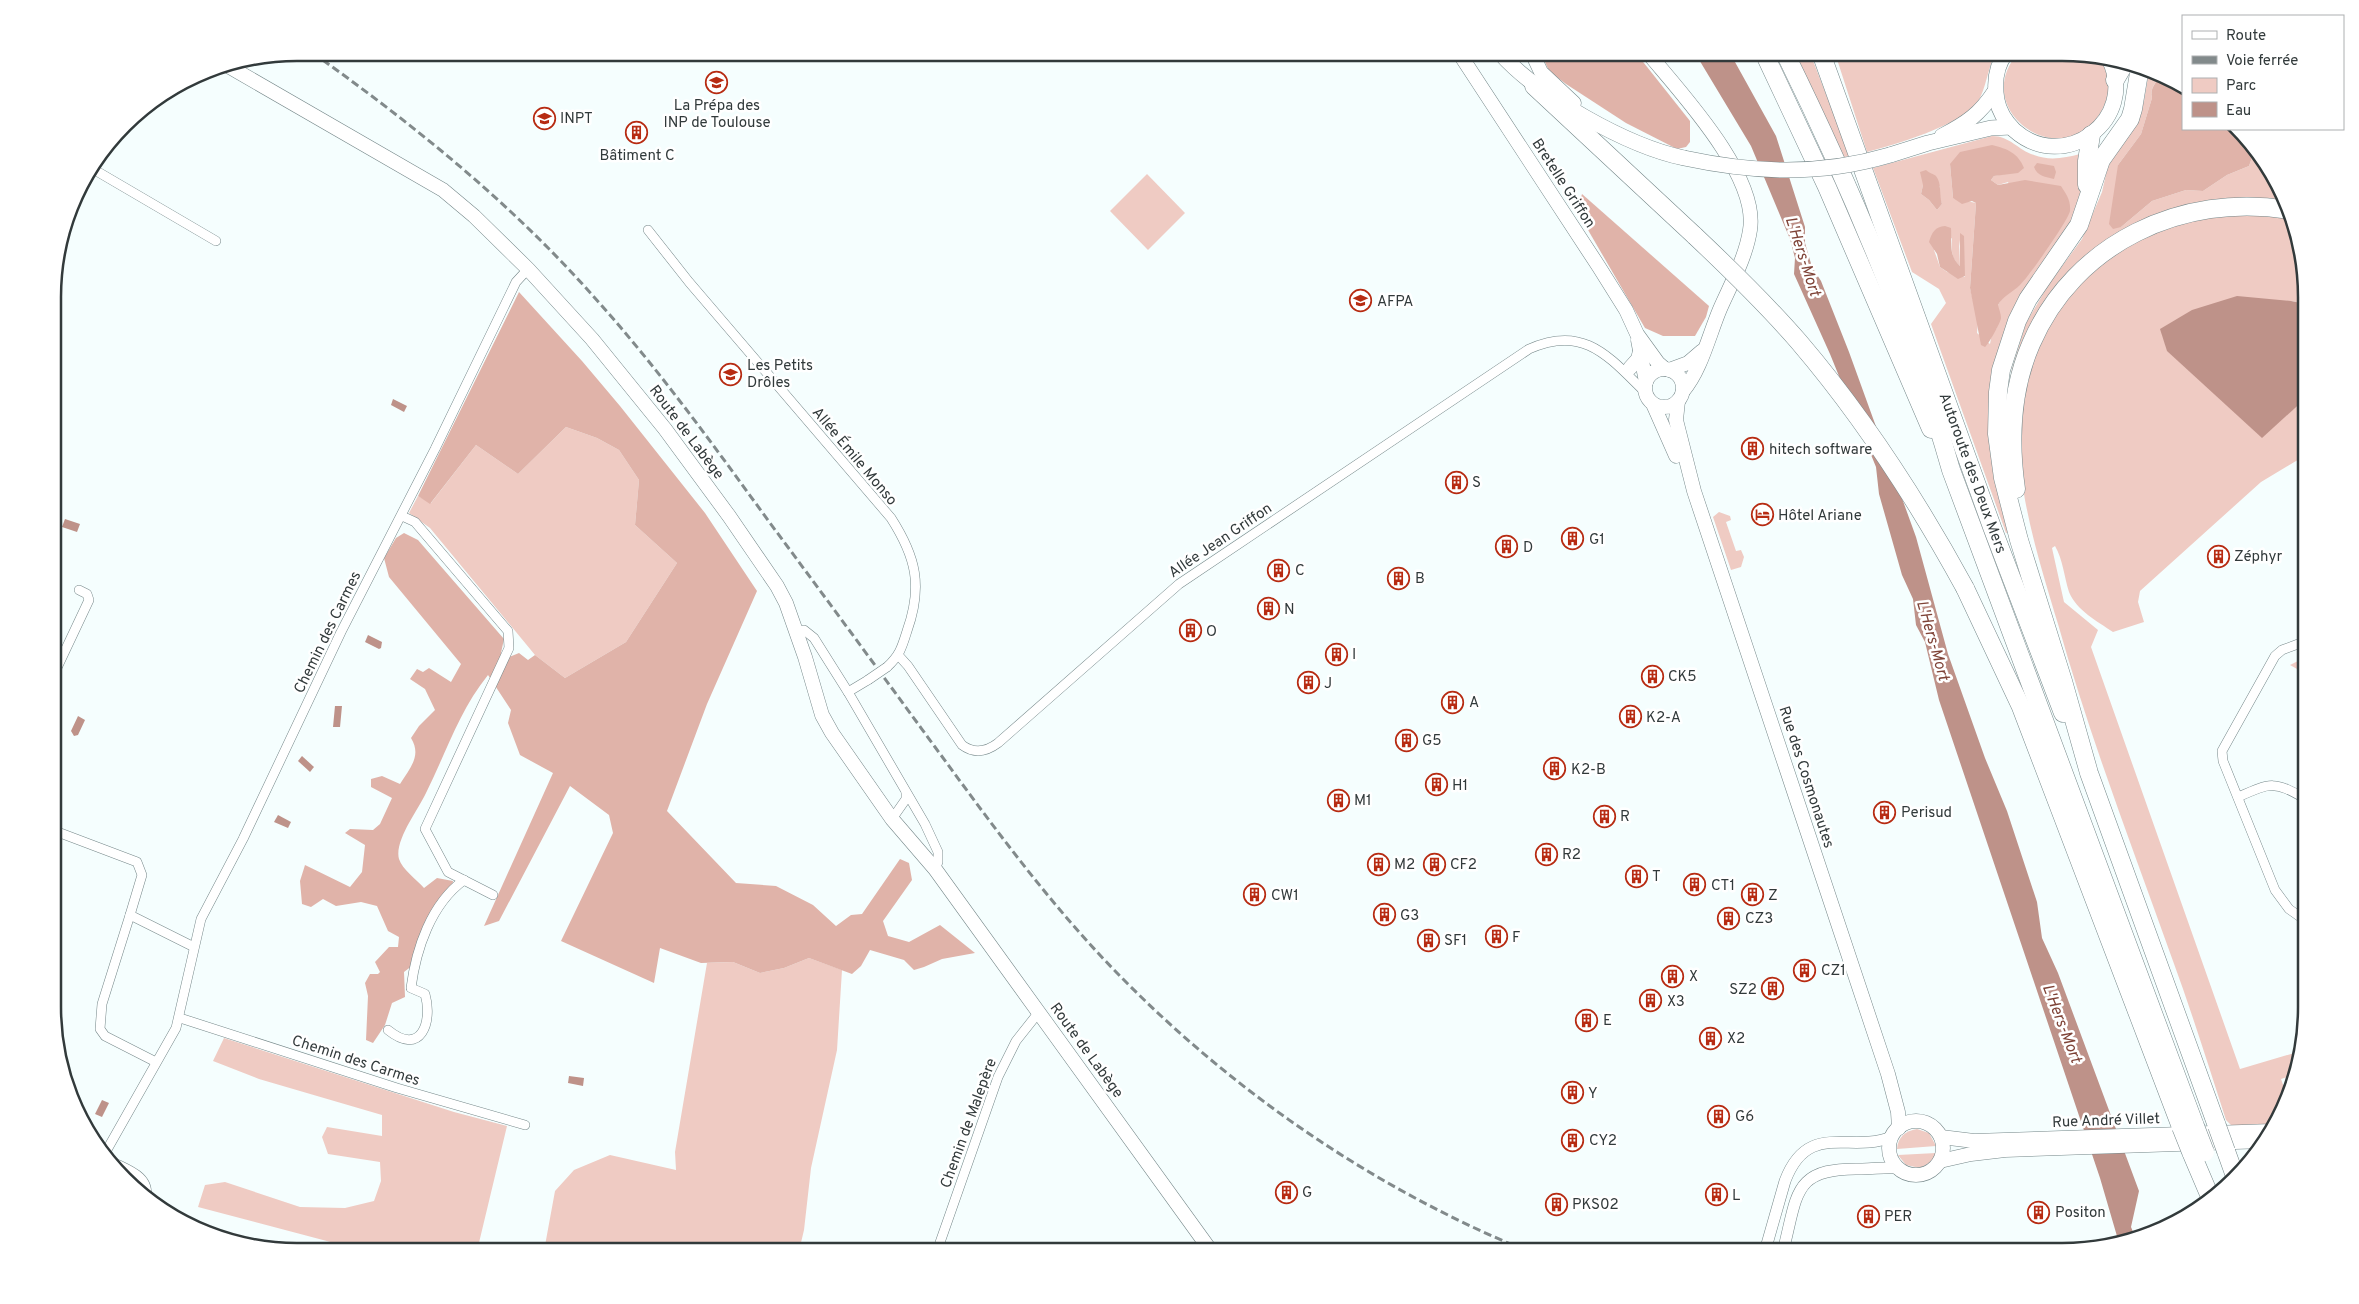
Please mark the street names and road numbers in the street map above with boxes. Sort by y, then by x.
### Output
street label: Bretelle Griffon [1527,135,1599,232]
street label: Route de Labège [644,382,727,484]
street label: Autoroute des Deux Mers [1934,391,2010,556]
street label: Allée Émile Monso [807,403,901,510]
street label: Allée Jean Griffon [1165,500,1276,583]
street label: Chemin des Carmes [291,569,366,697]
street label: Rue des Cosmonautes [1774,704,1838,851]
street label: Route de Labège [1045,1000,1127,1102]
street label: Chemin des Carmes [289,1032,422,1091]
street label: Chemin de Malepère [937,1056,1002,1191]
street label: Rue André Villet [2052,1110,2160,1133]

